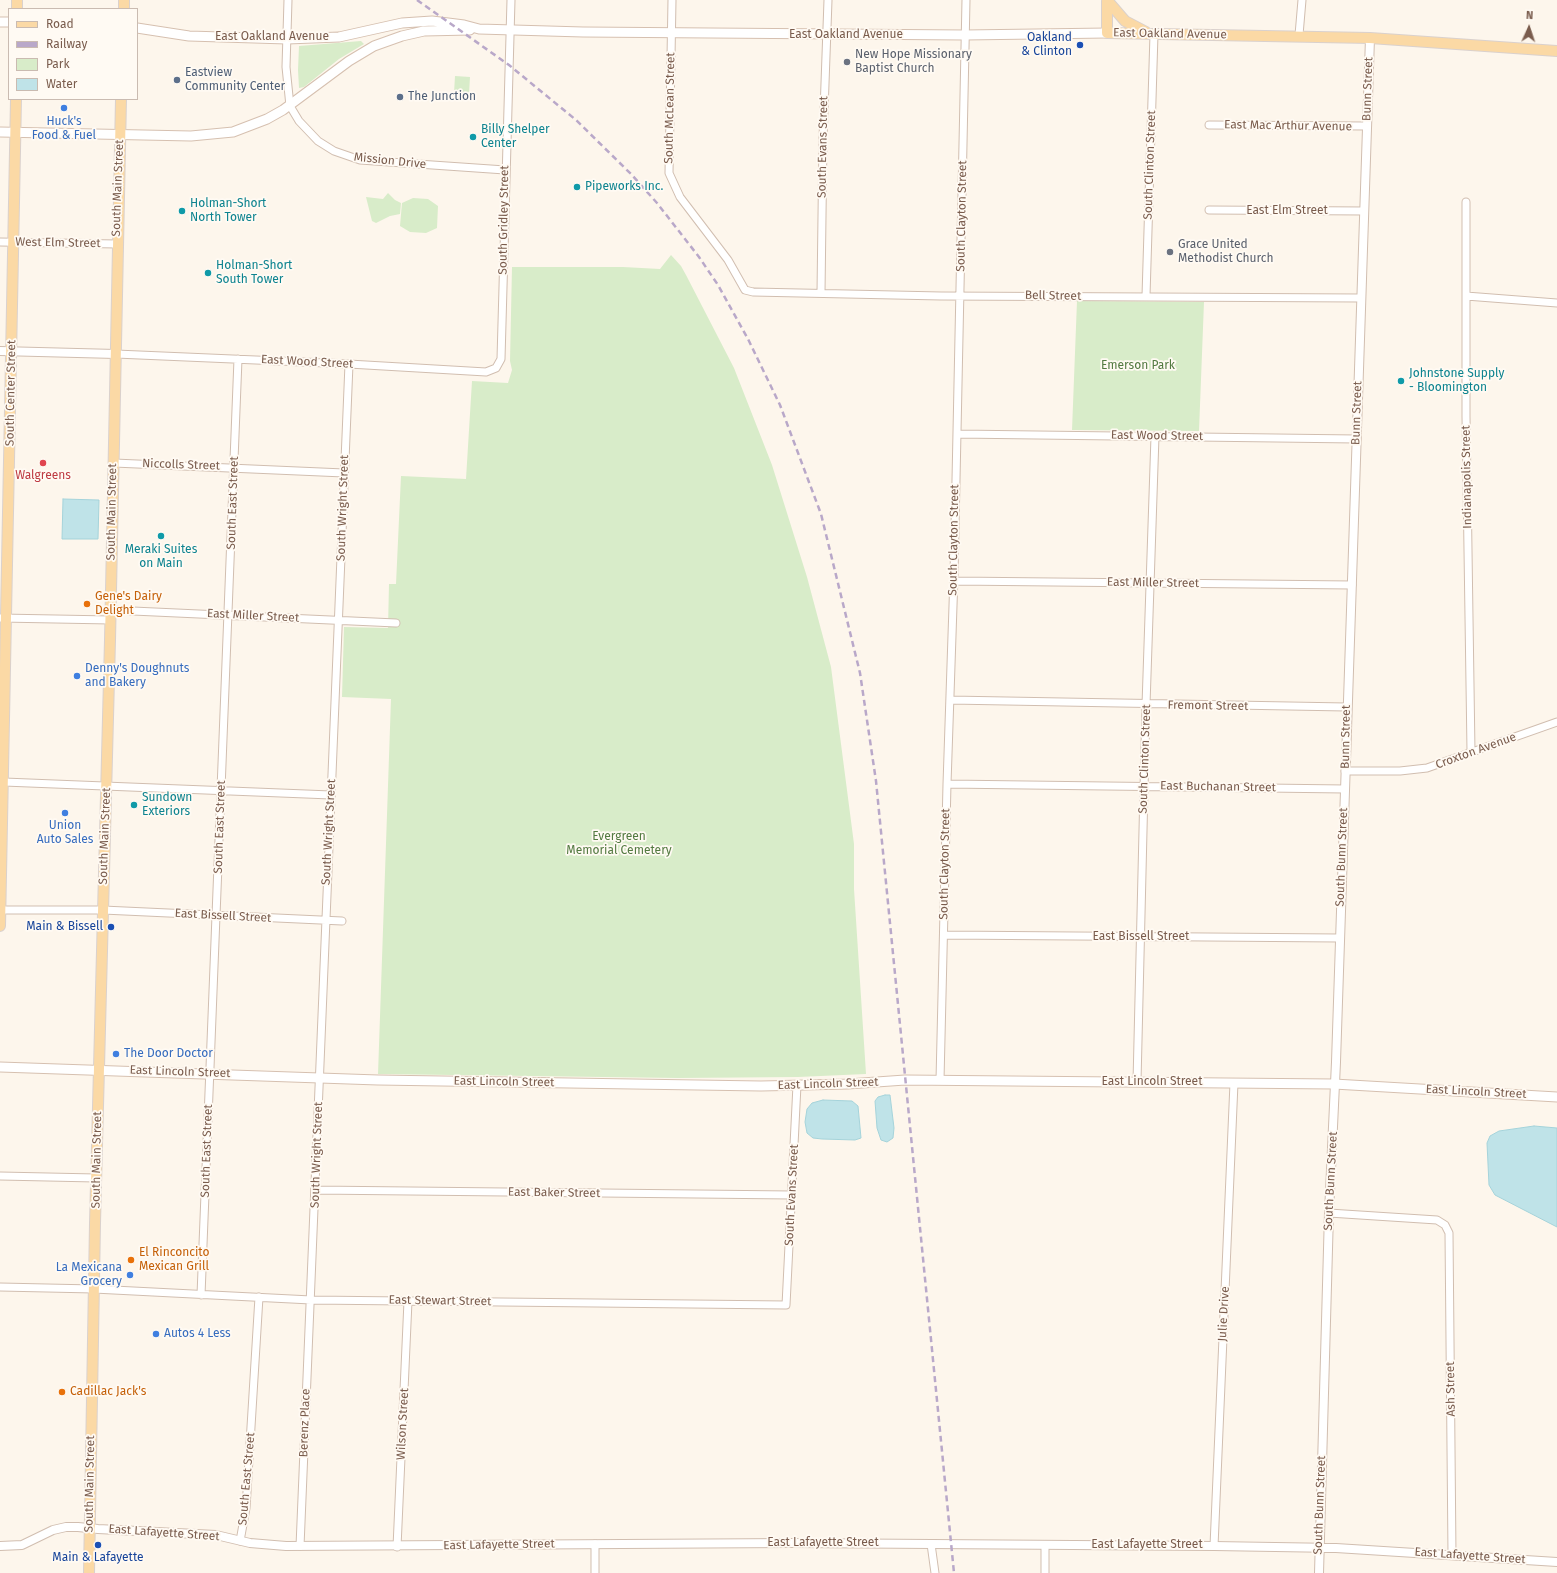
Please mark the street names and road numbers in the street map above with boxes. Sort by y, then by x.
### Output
street label: East Oakland Avenue [1113,26,1227,42]
street label: East Oakland Avenue [789,28,903,42]
street label: East Oakland Avenue [215,30,329,44]
street label: South McLean Street [662,52,678,164]
street label: Bunn Street [1360,57,1376,121]
street label: South Evans Street [815,96,831,198]
street label: South Clinton Street [1141,110,1159,220]
street label: East Mac Arthur Avenue [1224,118,1352,134]
street label: South Main Street [109,139,127,237]
street label: Mission Drive [353,150,427,172]
street label: South Clayton Street [954,160,970,272]
street label: South Gridley Street [496,165,512,275]
street label: East Elm Street [1246,204,1328,218]
street label: West Elm Street [15,235,101,251]
street label: Bell Street [1025,288,1081,304]
street label: South Center Street [3,340,19,446]
street label: East Wood Street [260,352,354,372]
street label: Bunn Street [1349,381,1365,445]
street label: Indianapolis Street [1459,425,1475,529]
street label: East Wood Street [1111,428,1203,444]
street label: South Wright Street [334,455,352,561]
street label: Niccolls Street [142,456,220,474]
street label: South East Street [224,456,242,550]
street label: South Main Street [104,463,120,561]
street label: South Clayton Street [946,484,962,596]
street label: East Miller Street [1107,575,1199,591]
street label: East Miller Street [206,606,300,626]
street label: Fremont Street [1168,698,1248,714]
street label: South Clinton Street [1136,704,1154,814]
street label: Bunn Street [1338,705,1354,769]
street label: Croxton Avenue [1434,730,1518,772]
street label: South Wright Street [319,779,339,885]
street label: East Buchanan Street [1160,779,1276,795]
street label: South East Street [211,780,229,874]
street label: South Main Street [96,787,114,885]
street label: South Bunn Street [1333,807,1351,907]
street label: South Clayton Street [937,808,953,920]
street label: East Bissell Street [174,906,272,926]
street label: East Bissell Street [1093,930,1189,944]
street label: East Lincoln Street [129,1063,231,1081]
street label: East Lincoln Street [453,1074,555,1090]
street label: East Lincoln Street [777,1075,879,1093]
street label: East Lincoln Street [1102,1075,1202,1089]
street label: East Lincoln Street [1425,1082,1527,1102]
street label: South Wright Street [308,1102,326,1208]
street label: South East Street [198,1104,216,1198]
street label: South Main Street [89,1111,105,1209]
street label: South Bunn Street [1321,1131,1341,1231]
street label: South Evans Street [782,1144,802,1246]
street label: East Baker Street [508,1185,600,1201]
street label: Julie Drive [1215,1286,1233,1342]
street label: East Stewart Street [389,1293,491,1309]
street label: Ash Street [1443,1361,1459,1417]
street label: Berenz Place [297,1388,313,1458]
street label: Wilson Street [394,1388,412,1460]
street label: South East Street [236,1432,258,1526]
street label: South Main Street [82,1435,98,1533]
street label: South Bunn Street [1311,1455,1329,1555]
street label: East Lafayette Street [108,1522,220,1544]
street label: East Lafayette Street [767,1536,879,1550]
street label: East Lafayette Street [443,1537,555,1553]
street label: East Lafayette Street [1091,1538,1203,1552]
street label: East Lafayette Street [1414,1545,1526,1567]

